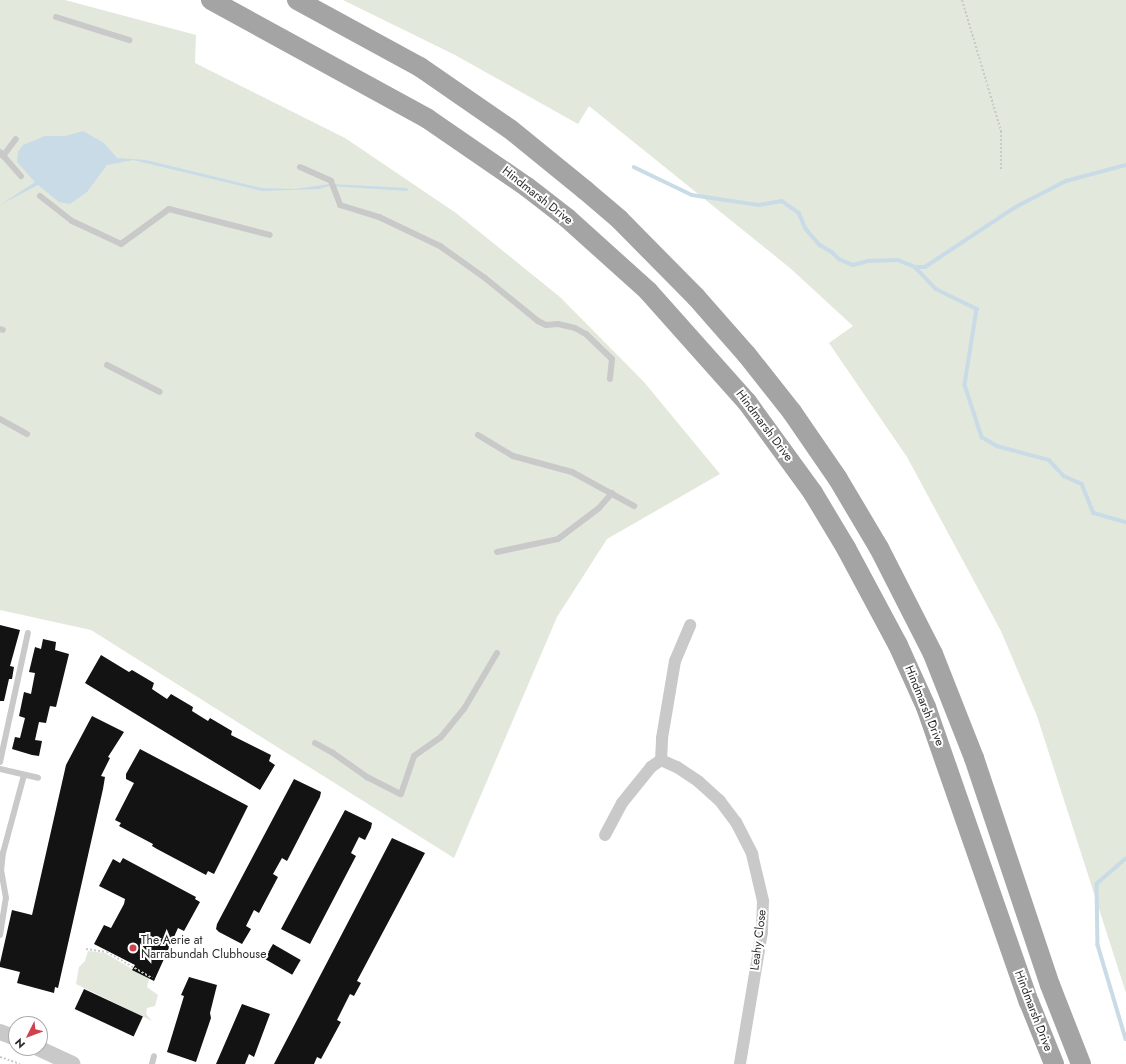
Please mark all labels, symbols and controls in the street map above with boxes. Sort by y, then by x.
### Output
street label: Hindmarsh Drive [499,164,575,228]
street label: Hindmarsh Drive [733,388,795,464]
street label: Hindmarsh Drive [901,664,947,748]
street label: Leahy Close [748,909,770,971]
place label: The Aerie at Narrabundah Clubhouse [141,934,266,962]
marker: The Aerie at Narrabundah Clubhouse [128,943,138,953]
street label: Hindmarsh Drive [1011,969,1055,1053]
north arrow [8,1016,48,1056]
text: N [11,1035,29,1052]

